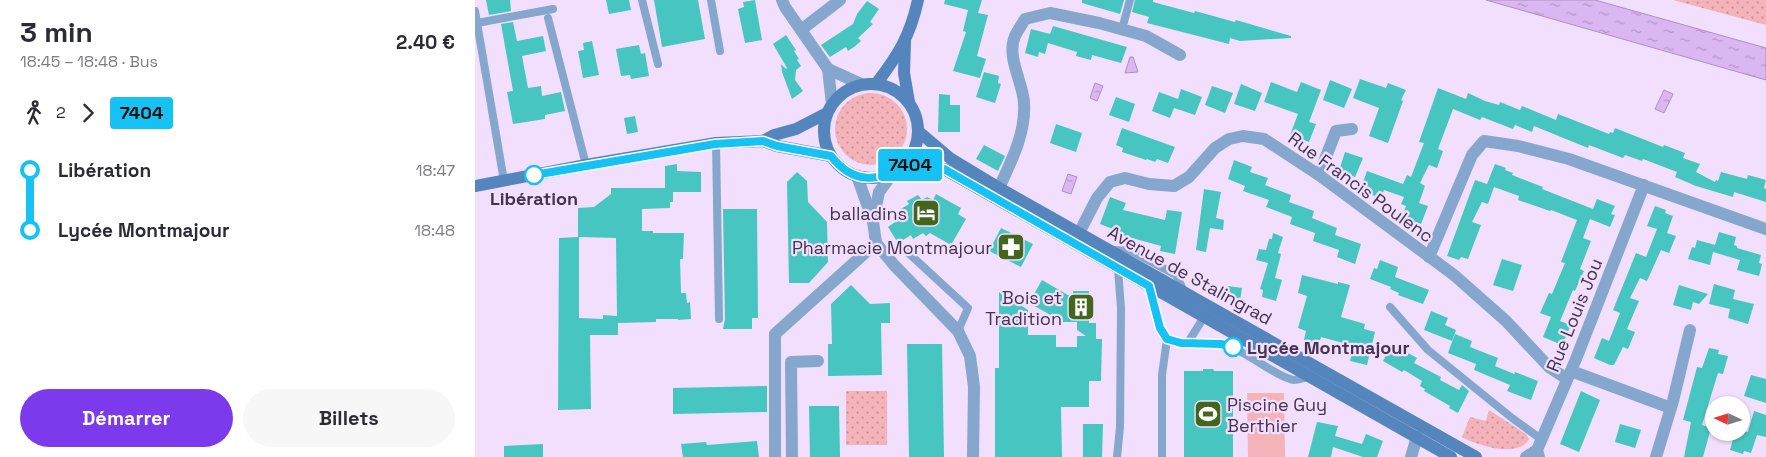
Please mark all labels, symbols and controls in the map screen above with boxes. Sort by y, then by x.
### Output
text: 3 min [20,14,93,50]
text: 2.40 € [396,30,455,55]
text: 18:45 – 18:48 · Bus [20,51,158,72]
icon: walk [20,99,48,127]
icon: forward [74,99,102,127]
text: 7404 [120,101,163,124]
text: 2 [56,102,66,123]
street label: Rue Francis Poulenc [1284,127,1438,247]
line badge: 7404 [875,149,945,181]
text: 7404 [888,153,932,176]
text: Libération [58,158,151,183]
text: 18:47 [416,160,455,181]
marker: Libération [524,165,544,185]
place label: Libération [490,187,578,210]
hotel icon: balladins [911,198,941,228]
place label: balladins [830,202,907,225]
text: Lycée Montmajour [58,218,230,243]
text: 18:48 [414,220,455,241]
street label: Avenue de Stalingrad [1104,220,1276,330]
pharmacy icon: Pharmacie Montmajour [996,232,1026,262]
place label: Pharmacie Montmajour [792,236,992,259]
street label: Rue Louis Jou [1541,255,1607,375]
place label: Bois et Tradition [985,286,1062,330]
building icon: Bois et Tradition [1066,292,1096,322]
place label: Lycée Montmajour [1247,336,1410,359]
marker: Lycée Montmajour [1223,337,1243,357]
button: Démarrer [20,389,233,447]
button: Billets [243,389,455,447]
place label: Piscine Guy Berthier [1227,393,1327,437]
north arrow [1705,396,1750,441]
map controls [1705,396,1750,441]
sports icon: Piscine Guy Berthier [1193,399,1223,429]

